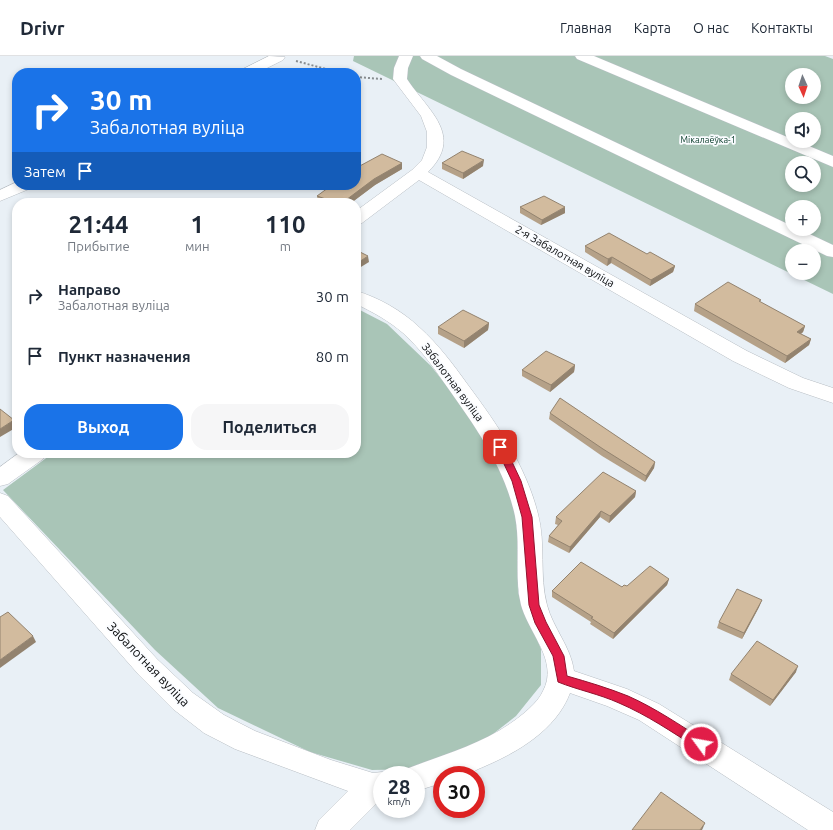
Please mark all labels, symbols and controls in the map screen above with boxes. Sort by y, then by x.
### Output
text: Drivr [20,17,65,39]
text: Главная [560,20,612,36]
text: Карта [634,20,671,36]
text: О нас [693,20,729,36]
text: Контакты [751,20,813,36]
north arrow [785,68,821,104]
map controls [785,68,821,280]
icon: right [24,84,76,136]
text: 30 m [90,84,152,115]
button: sound [785,112,821,148]
text: Забалотная вуліца [90,117,245,137]
park label: Мікалаёўка-1 [680,135,736,145]
button: search [785,156,821,192]
icon: arrive [74,160,96,182]
text: Затем [24,163,66,180]
button: + [785,200,821,236]
text: 21:44 [68,211,128,238]
text: 1 [191,211,204,238]
text: 110 [265,211,306,238]
street label: 2-я Забалотная вуліца [513,223,617,289]
text: Прибытие [67,239,130,253]
text: мин [185,239,210,253]
text: m [280,239,291,253]
button: − [785,244,821,280]
text: Направо [58,281,121,298]
icon: right [24,285,46,307]
text: 30 m [316,288,349,305]
text: Забалотная вуліца [58,298,170,312]
street label: Забалотная вуліца [420,341,486,423]
icon: arrive [24,345,46,367]
text: Пункт назначения [58,348,191,365]
text: 80 m [316,348,349,365]
button: Выход [24,404,183,450]
button: Поделиться [191,404,349,450]
pin [483,430,517,464]
icon: arrive [489,436,511,458]
street label: Забалотная вуліца [105,619,193,709]
position arrow [680,723,722,765]
speed limit sign: 30 [433,766,485,818]
text: 28 [388,775,410,798]
text: km/h [387,796,411,807]

